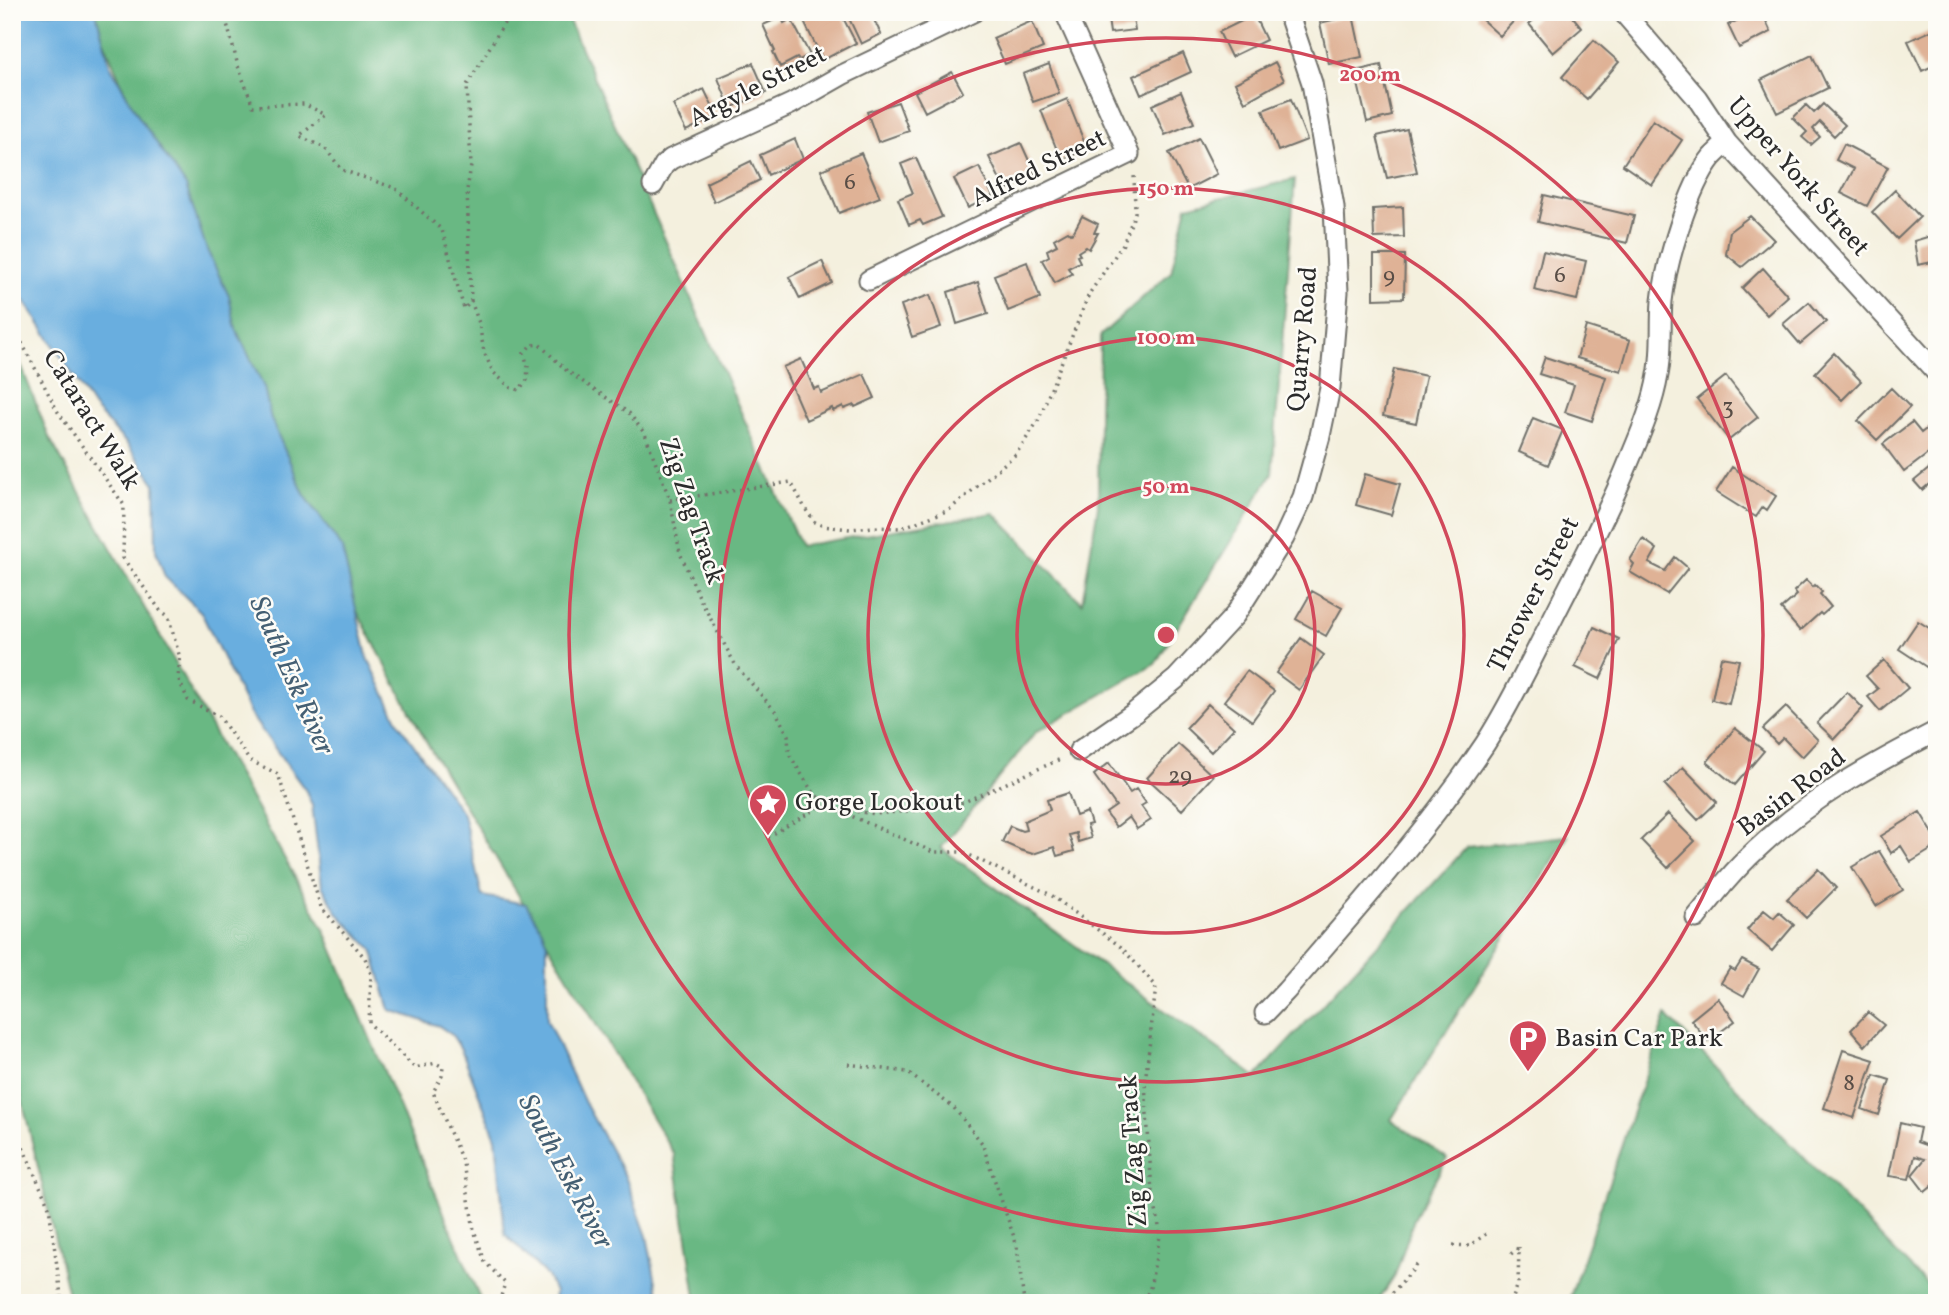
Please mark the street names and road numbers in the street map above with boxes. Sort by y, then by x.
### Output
street label: Argyle Street [683,37,833,137]
street label: Upper York Street [1718,89,1878,265]
street label: Alfred Street [965,121,1113,217]
street label: Quarry Road [1279,265,1327,413]
street label: Cataract Walk [33,343,149,497]
street label: Zig Zag Track [649,433,733,589]
street label: Thrower Street [1479,511,1589,679]
street label: Basin Road [1730,740,1854,846]
street label: Zig Zag Track [1111,1073,1157,1229]

